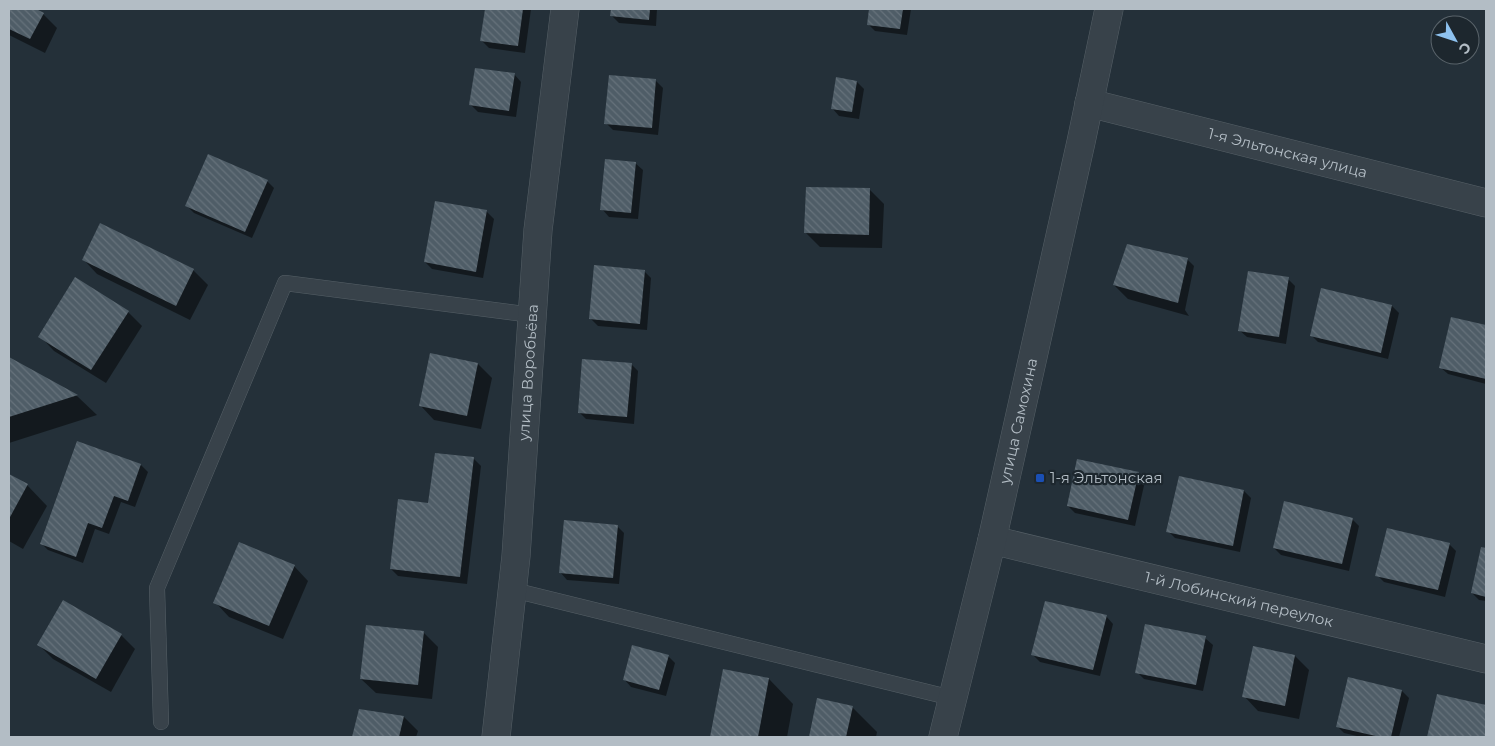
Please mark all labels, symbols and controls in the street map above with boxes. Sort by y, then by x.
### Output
north arrow [1430,15,1480,65]
text: С [1455,39,1475,58]
street label: 1-я Эльтонская улица [1206,123,1369,182]
street label: улица Воробьёва [514,304,542,442]
street label: улица Самохина [995,356,1041,487]
place label: 1-я Эльтонская [1050,468,1163,487]
marker: 1-я Эльтонская [1034,472,1046,484]
street label: 1-й Лобинский переулок [1143,567,1336,631]

